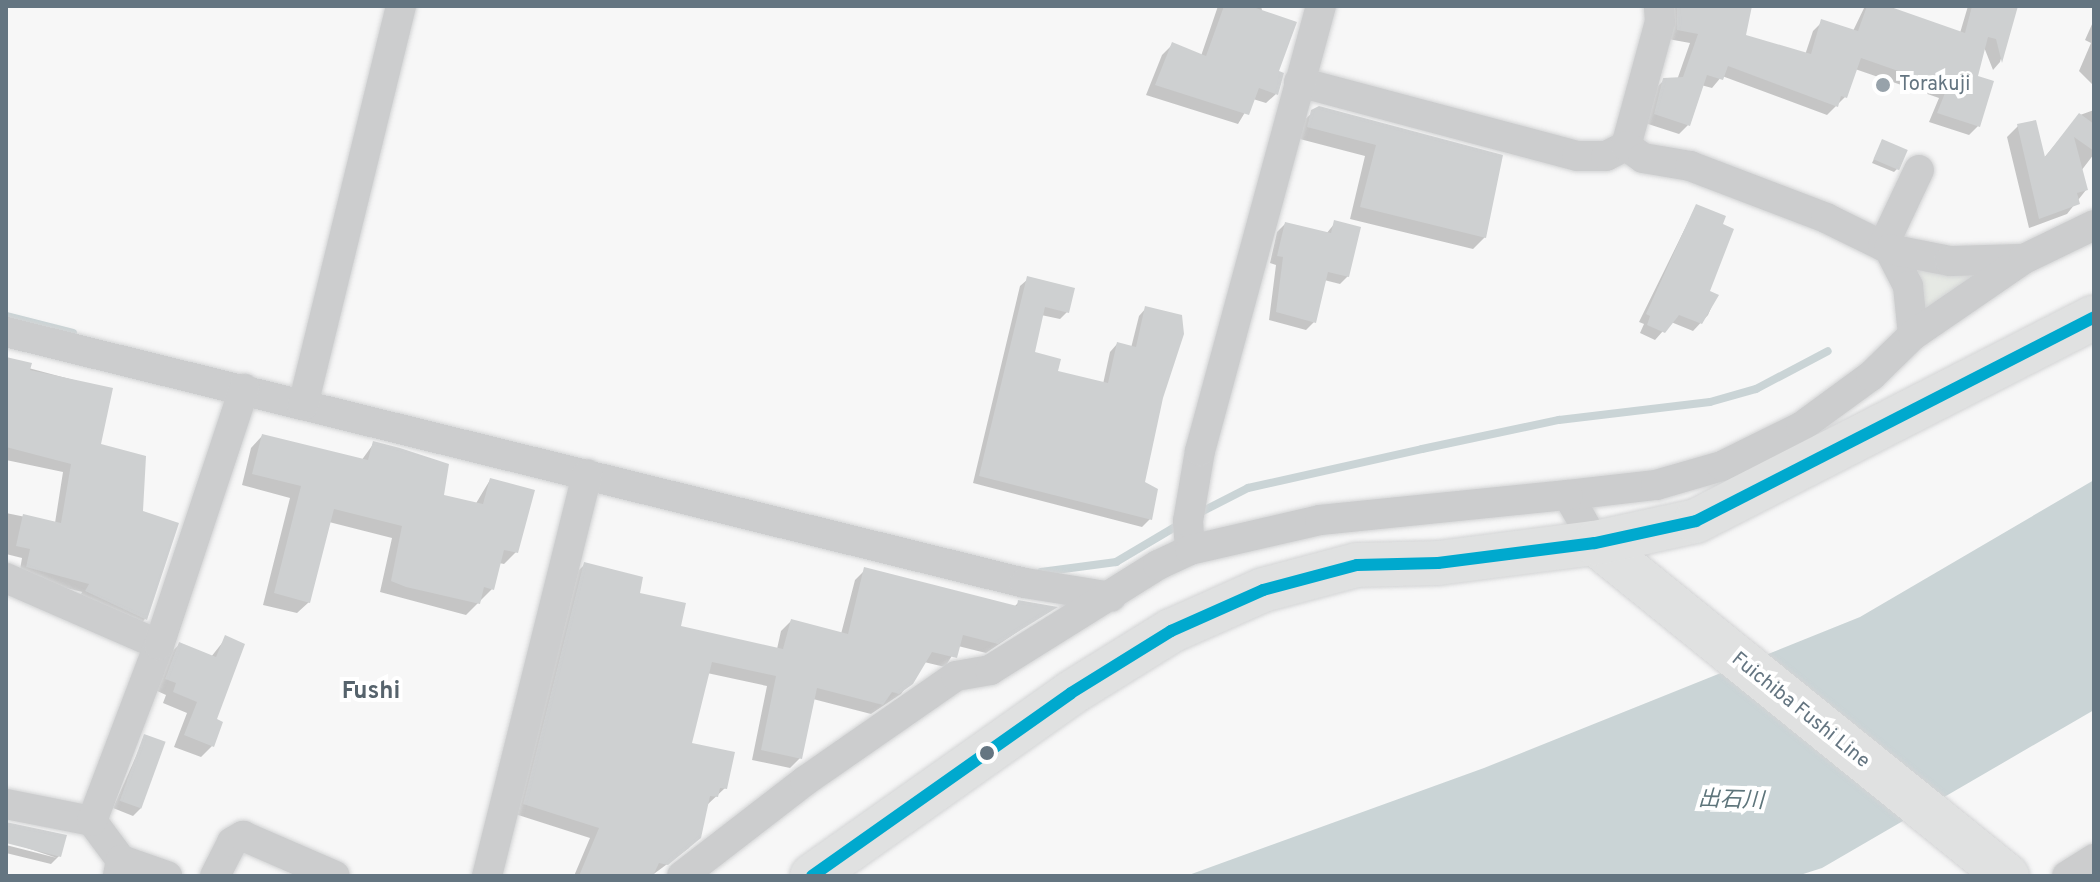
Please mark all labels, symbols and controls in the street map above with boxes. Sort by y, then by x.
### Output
place label: Torakuji [1899,73,1970,97]
marker: Torakuji [1874,76,1892,94]
street label: Fuichiba Fushi Line [1726,648,1874,774]
district label: Fushi [342,679,400,707]
unlabelled marker [979,745,995,761]
water label: 出石川 [1698,787,1764,815]

